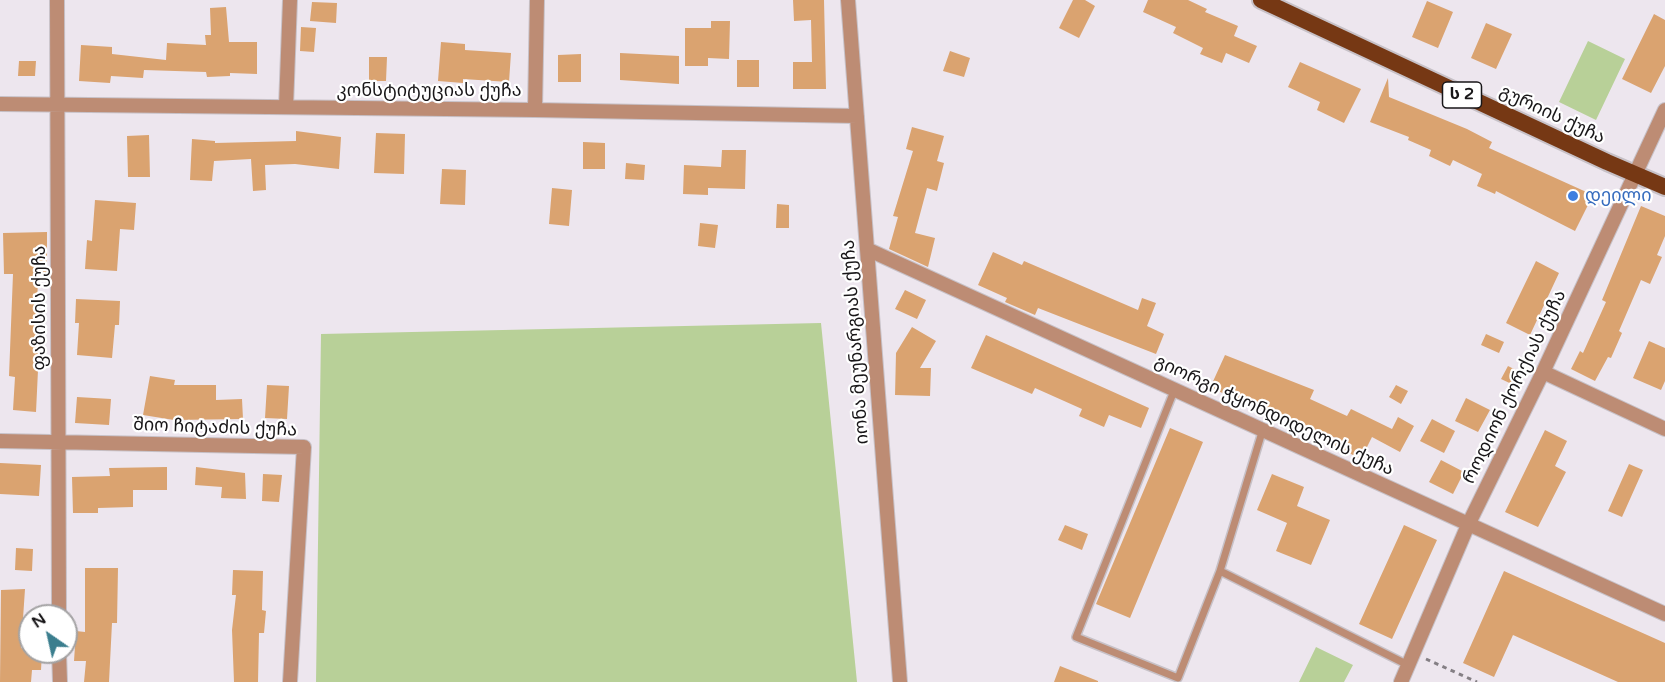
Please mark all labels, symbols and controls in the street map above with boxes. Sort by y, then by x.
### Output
street label: კონსტიტუციას ქუჩა [336,80,522,102]
street label: გურიის ქუჩა [1496,81,1608,149]
road number: ს 2 [1442,82,1482,108]
place label: დეილი [1585,185,1652,207]
marker: დეილი [1566,189,1580,203]
street label: იონა მეუნარგიას ქუჩა [838,239,874,445]
street label: ფაზისის ქუჩა [29,246,51,370]
street label: როდიონ ქორქიას ქუჩა [1459,287,1571,487]
street label: გიორგი ჭყონდიდელის ქუჩა [1151,351,1397,481]
street label: შიო ჩიტაძის ქუჩა [133,414,297,442]
north arrow [18,604,78,664]
text: N [28,609,50,633]

